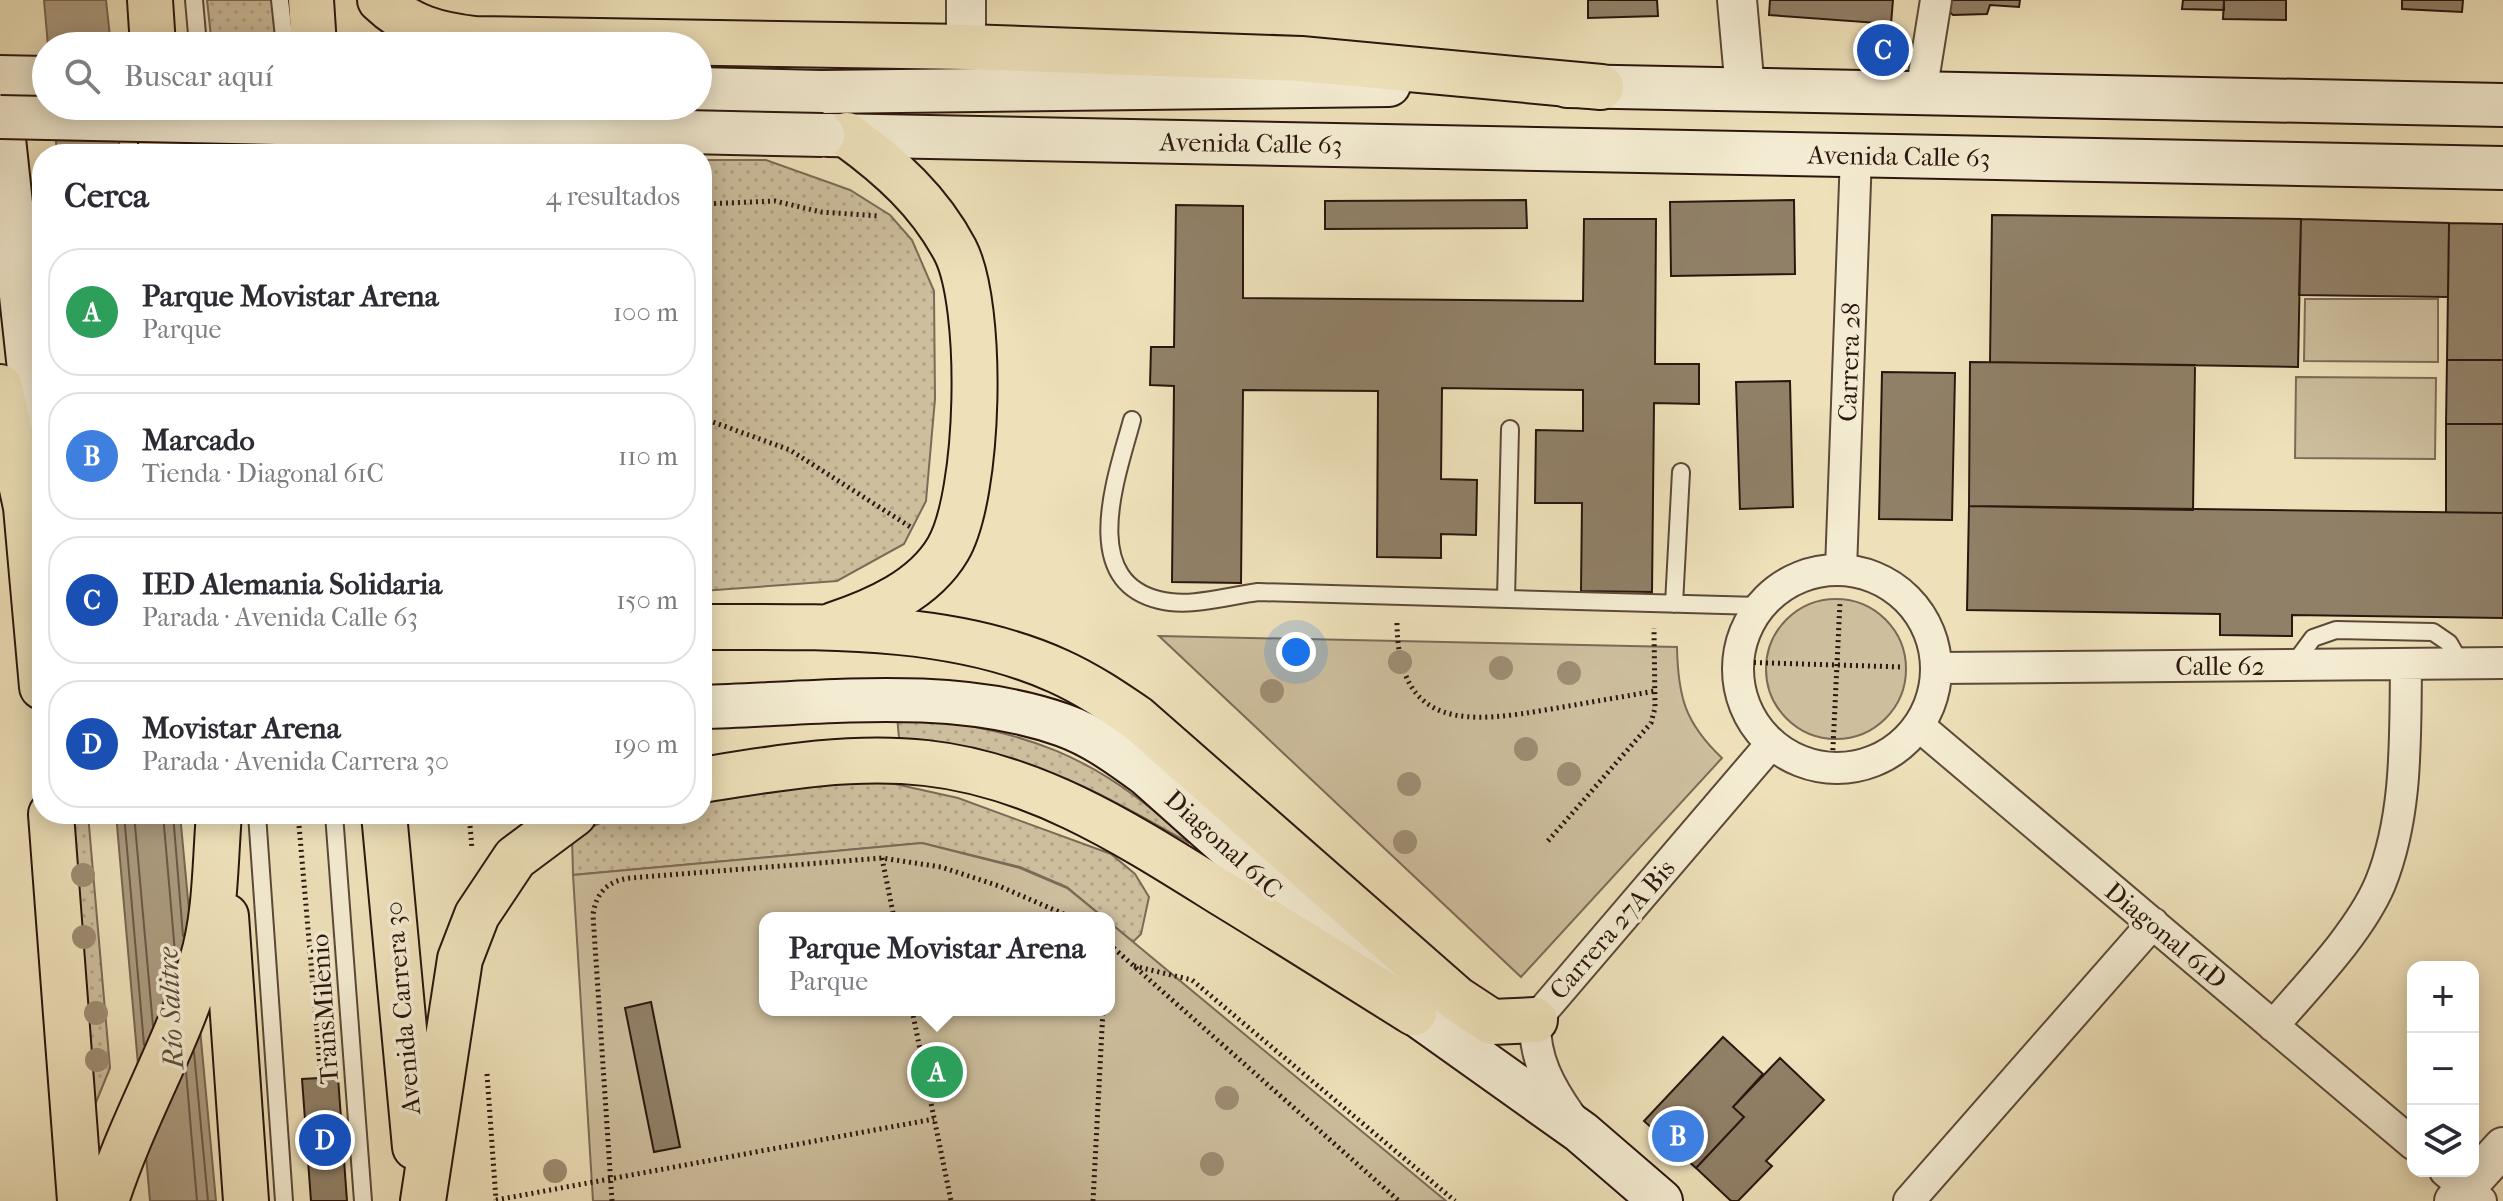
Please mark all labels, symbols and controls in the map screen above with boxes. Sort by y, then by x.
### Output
pin: C [1857,20,1909,80]
search box [32,32,712,120]
icon: search [60,54,104,98]
text: Buscar aquí [124,59,273,94]
street label: Avenida Calle 63 [1158,126,1343,161]
street label: Avenida Calle 63 [1806,139,1991,174]
text: Cerca [64,176,149,216]
text: 4 resultados [546,181,680,212]
text: Parque Movistar Arena [142,279,439,314]
text: A [84,297,100,328]
text: 100 m [613,297,678,328]
street label: Carrera 28 [1832,302,1867,422]
text: Parque [142,314,221,345]
text: Marcado [142,423,255,458]
text: B [84,441,100,472]
text: 110 m [618,441,678,472]
text: Tienda · Diagonal 61C [142,458,384,489]
text: IED Alemania Solidaria [142,567,442,602]
text: C [83,585,101,616]
text: 150 m [616,585,678,616]
text: Parada · Avenida Calle 63 [142,602,418,633]
your location [1276,632,1316,672]
street label: Calle 62 [2175,651,2265,682]
text: Movistar Arena [142,711,341,746]
text: D [82,729,102,760]
text: 190 m [614,729,678,760]
text: Parada · Avenida Carrera 30 [142,746,449,777]
street label: Diagonal 61C [1159,784,1289,905]
street label: Carrera 27A Bis [1543,853,1682,1006]
street label: Diagonal 61D [2099,876,2233,995]
street label: Avenida Carrera 30 [378,900,427,1117]
popup [759,912,1115,1016]
text: Parque Movistar Arena [789,931,1085,966]
street label: TransMilenio [304,933,345,1085]
water label: Río Salitre [151,946,190,1072]
map controls [2407,961,2479,1177]
button: + [2407,961,2479,1033]
text: Parque [789,966,868,997]
button: − [2407,1033,2479,1105]
pin: A [911,1042,963,1102]
button: layers [2407,1105,2479,1177]
pin: B [1652,1106,1704,1166]
pin: D [299,1110,351,1170]

